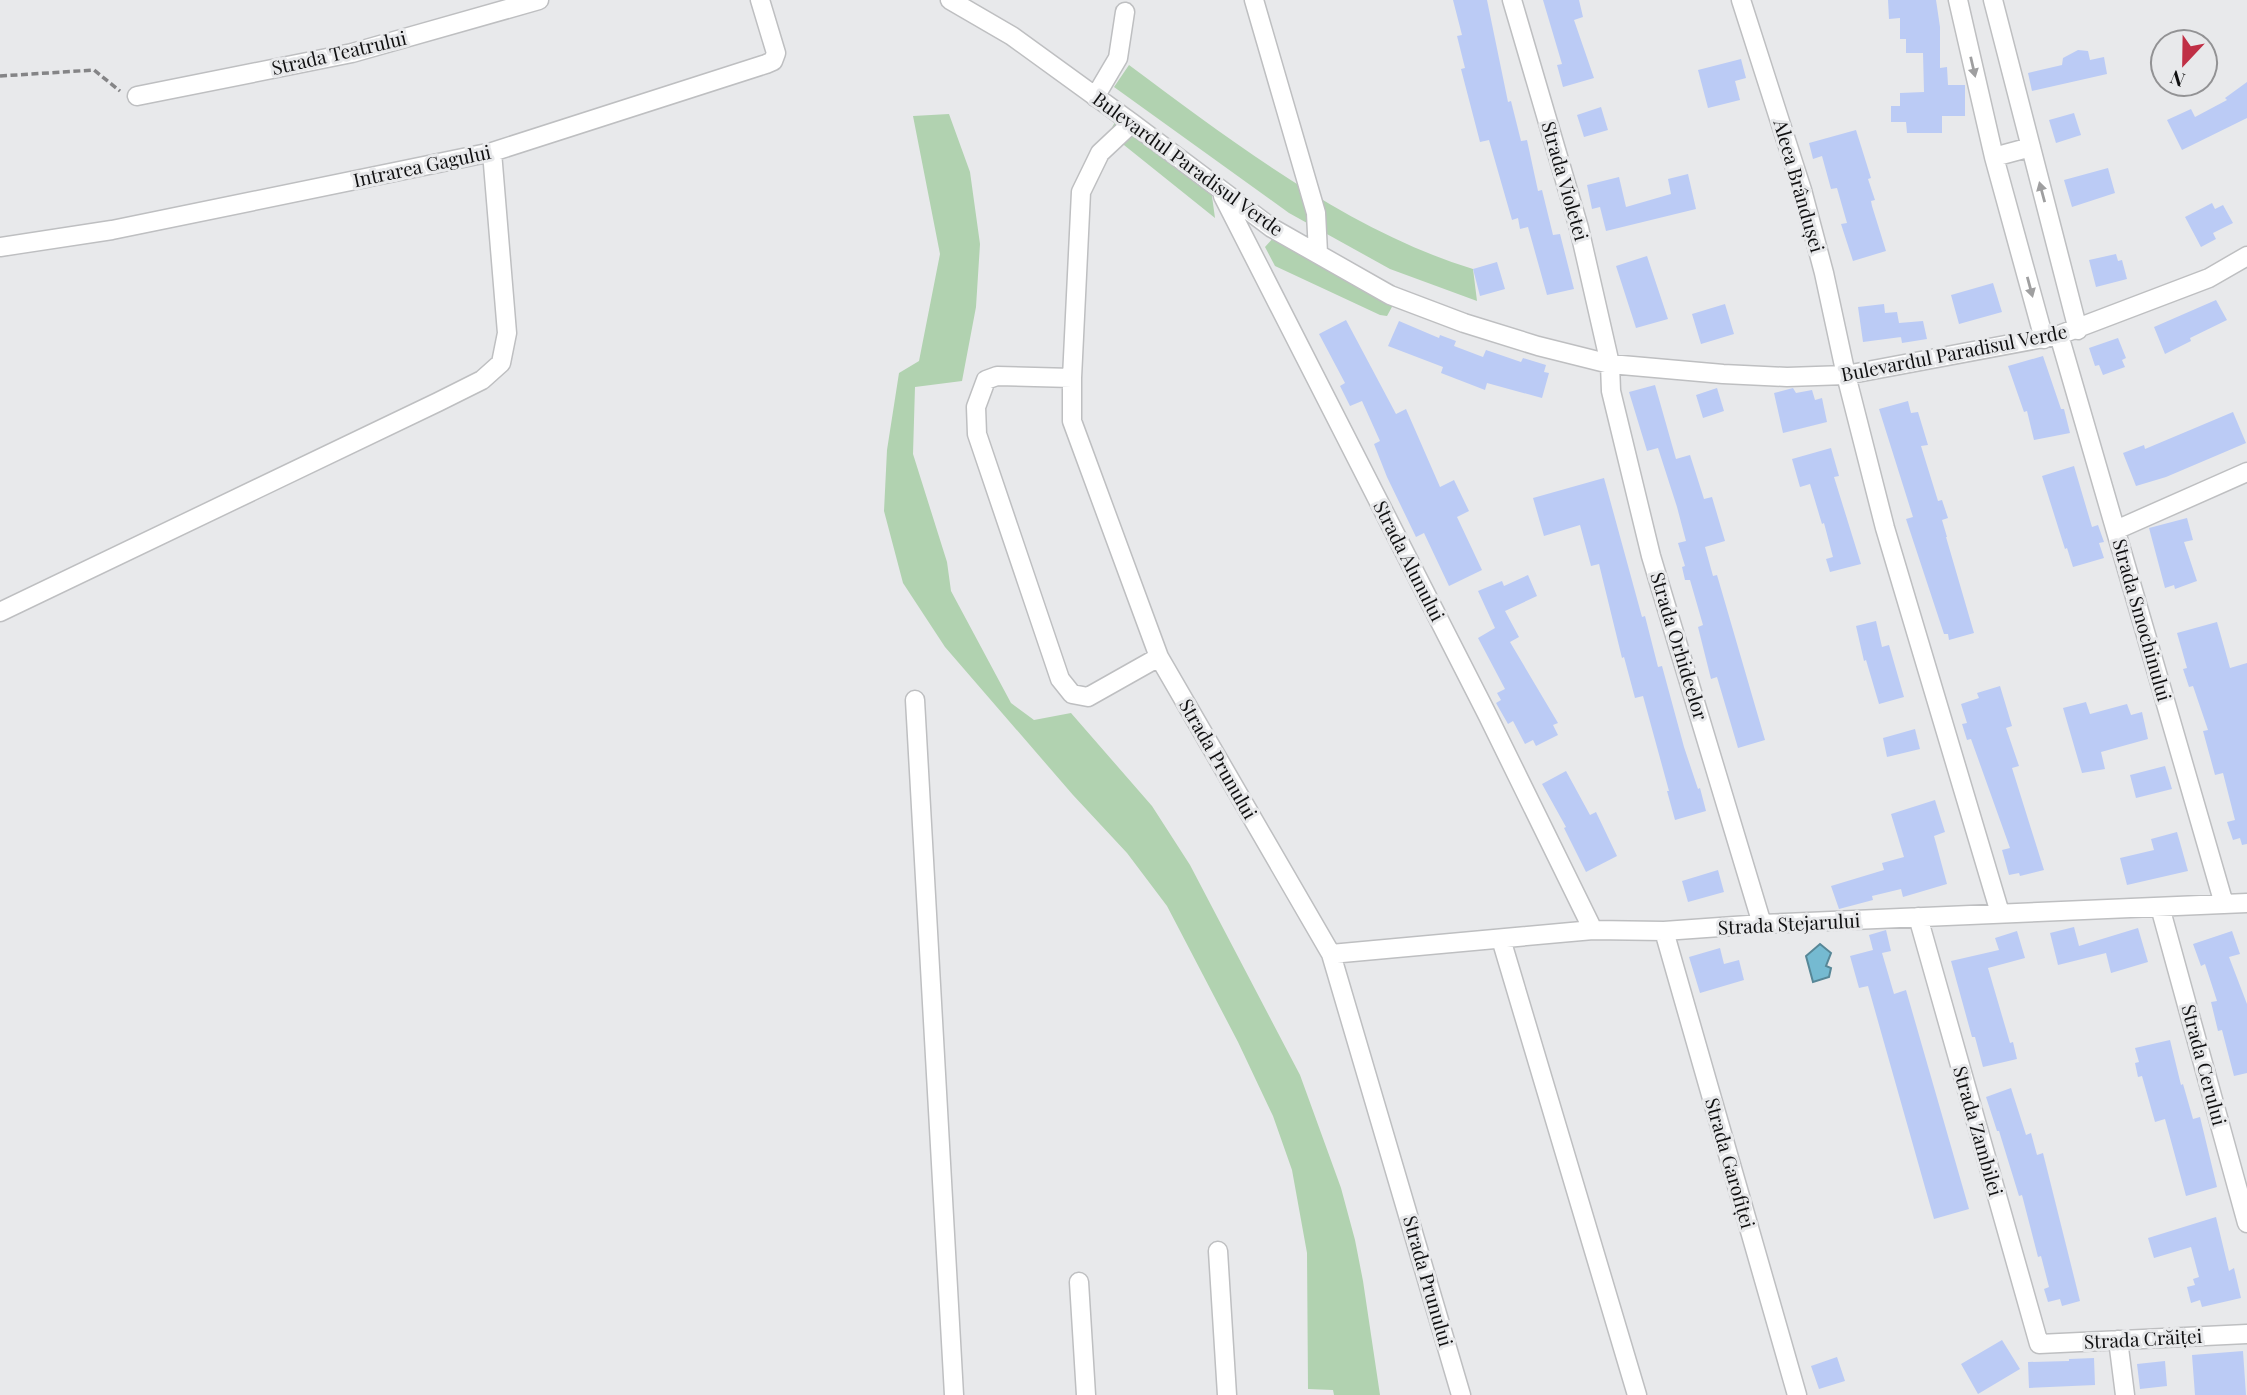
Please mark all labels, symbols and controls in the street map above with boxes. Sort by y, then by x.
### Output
street label: Strada Teatrului [269,24,409,80]
north arrow [2149,28,2219,98]
one-way arrow [1968,56,1979,78]
text: N [2166,65,2188,94]
street label: Bulevardul Paradisul Verde [1088,85,1289,241]
street label: Aleea Brândușei [1768,115,1831,256]
street label: Strada Violetei [1536,118,1596,244]
street label: Intrarea Gagului [351,138,493,192]
one-way arrow [2037,182,2047,203]
one-way arrow [2025,277,2035,298]
street label: Bulevardul Paradisul Verde [1839,317,2069,387]
street label: Strada Alunului [1368,496,1452,626]
street label: Strada Smochinului [2107,535,2179,704]
street label: Strada Orhideelor [1645,569,1715,723]
street label: Strada Prunului [1174,694,1264,824]
street label: Strada Stejarului [1717,906,1861,940]
street label: Strada Cerului [2176,1001,2234,1128]
street label: Strada Zambilei [1948,1063,2010,1199]
street label: Strada Garofiței [1700,1094,1762,1232]
street label: Strada Prunului [1398,1212,1460,1350]
street label: Strada Crăiței [2083,1322,2203,1354]

